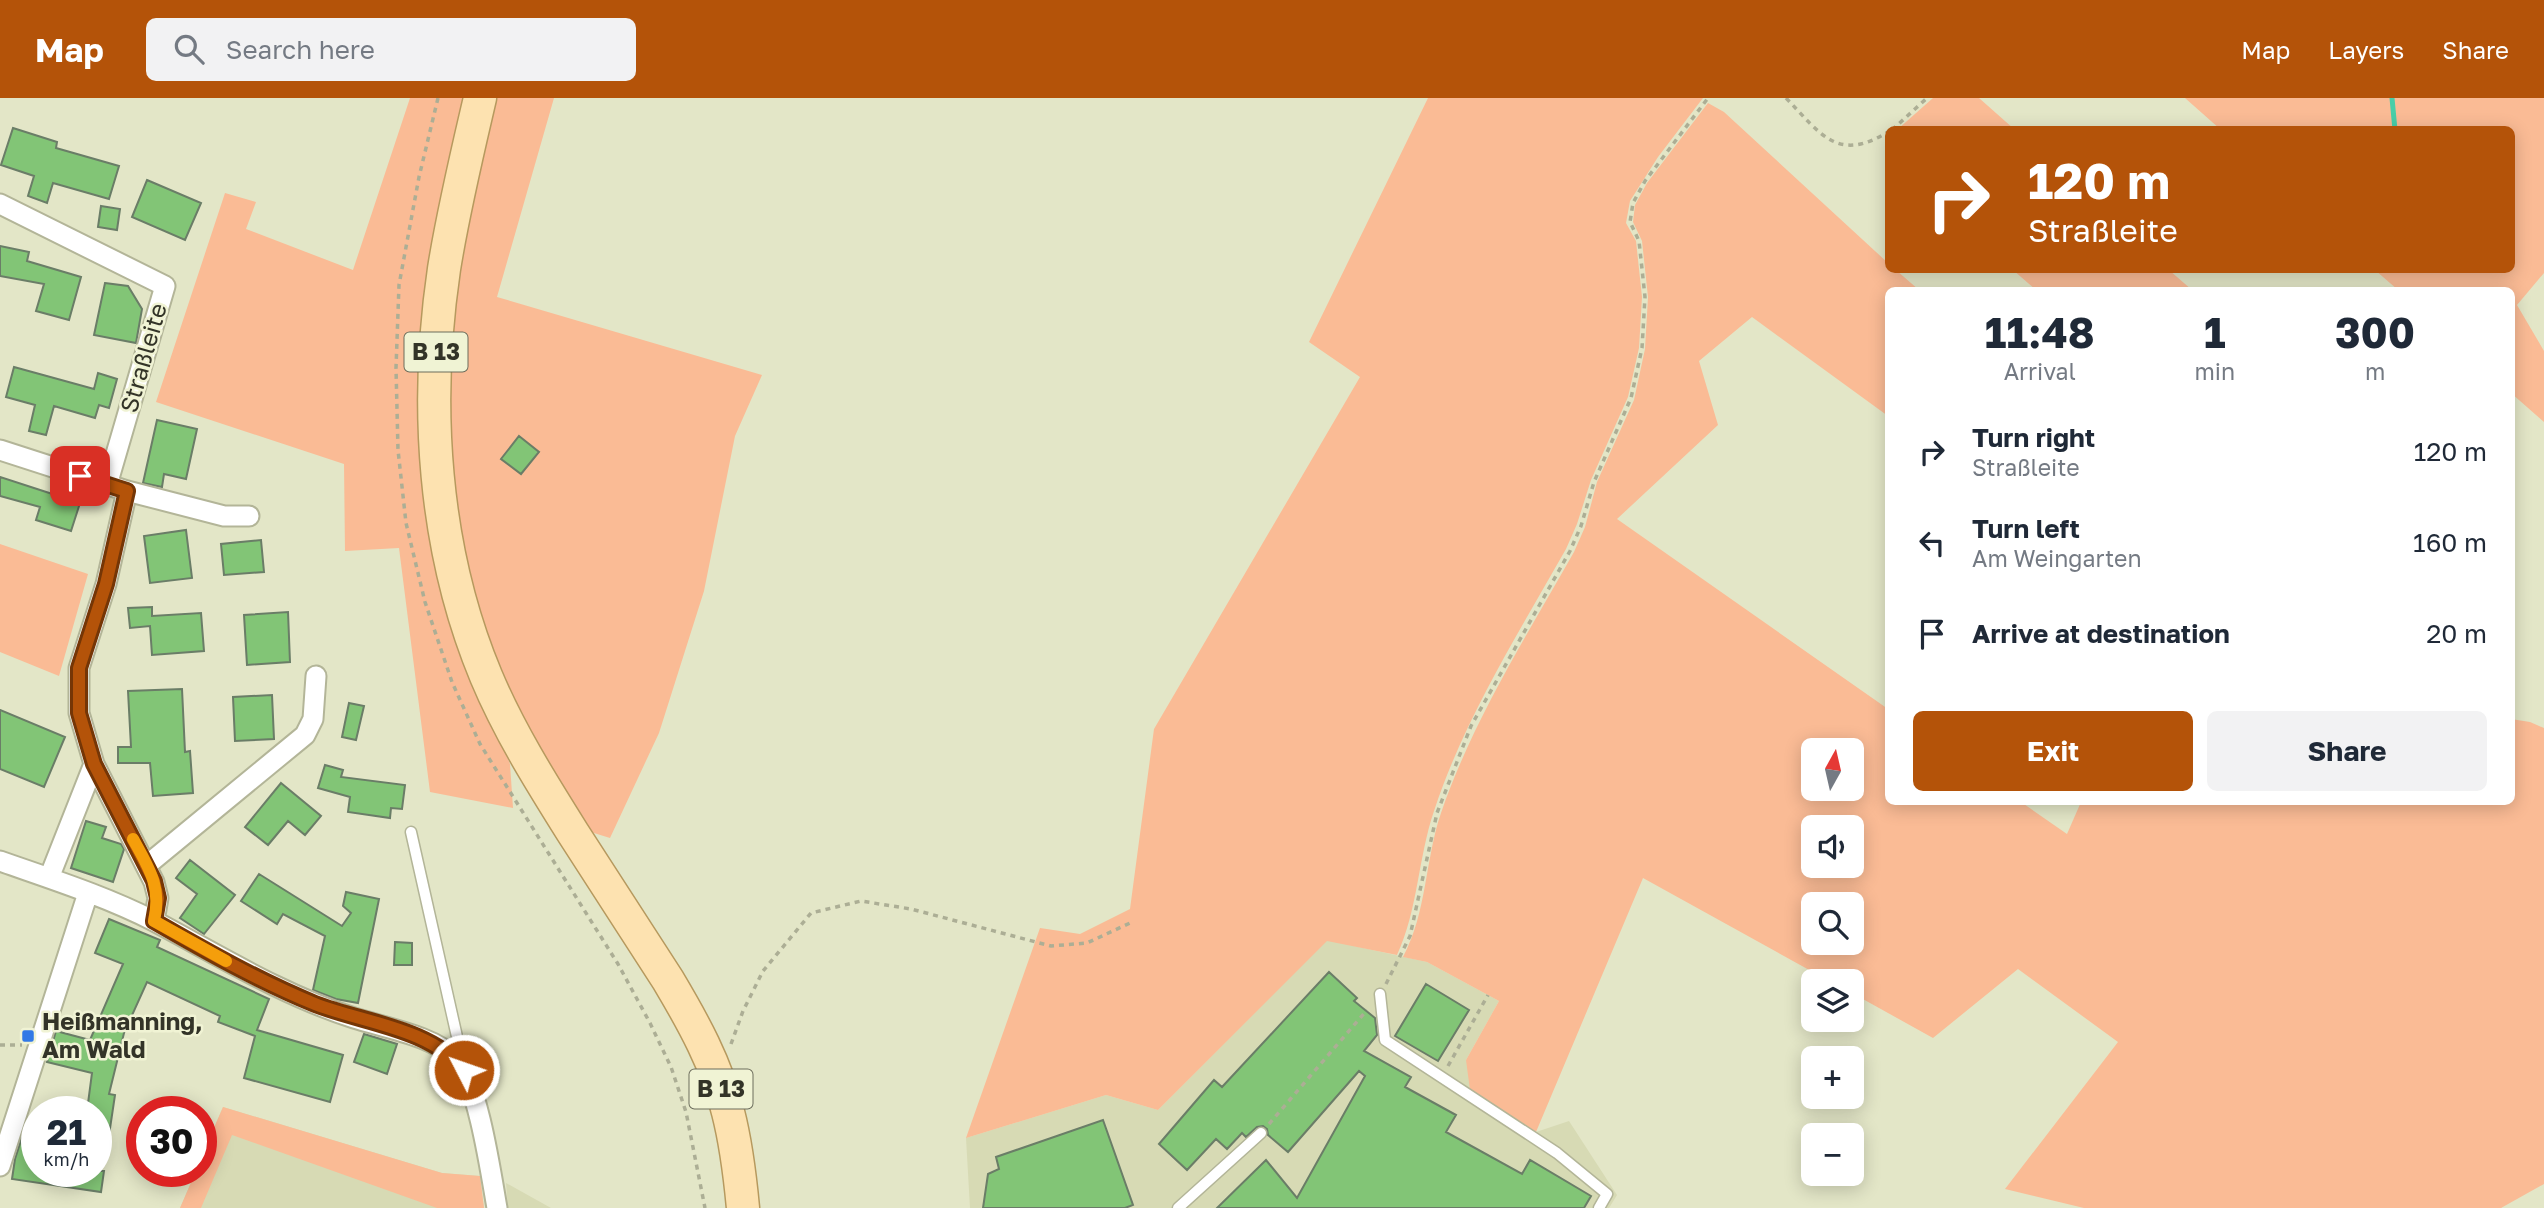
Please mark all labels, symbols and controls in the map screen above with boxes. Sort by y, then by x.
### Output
search box [146,18,636,81]
text: Map [35,30,104,69]
icon: search [170,30,208,68]
text: Search here [226,34,375,65]
text: Map [2241,35,2290,64]
text: Layers [2328,35,2404,64]
text: Share [2442,35,2509,64]
text: 120 m [2028,151,2170,210]
icon: right [1913,154,2004,245]
text: Straßleite [2028,211,2178,249]
street label: Straßleite [113,300,172,416]
text: 11:48 [1985,307,2095,357]
text: 1 [2204,307,2226,357]
text: 300 [2335,307,2415,357]
road number: B 13 [404,332,467,372]
text: Arrival [2004,357,2076,385]
text: min [2194,357,2235,385]
text: m [2365,357,2385,385]
text: Turn right [1972,422,2095,453]
icon: right [1913,433,1951,471]
text: 120 m [2414,436,2487,467]
pin [50,446,110,506]
text: Straßleite [1972,453,2080,481]
icon: arrive [61,457,99,495]
text: Turn left [1972,513,2080,544]
icon: left [1913,524,1951,562]
text: 160 m [2413,527,2487,558]
text: Am Weingarten [1972,544,2142,572]
icon: arrive [1913,615,1951,653]
text: Arrive at destination [1972,618,2230,649]
text: 20 m [2426,618,2487,649]
button: Exit [1913,711,2193,791]
button: Share [2207,711,2487,791]
north arrow [1801,738,1864,802]
map controls [1801,738,1864,1186]
button: sound [1801,815,1864,878]
button: search [1801,892,1864,955]
button: layers [1801,969,1864,1032]
place label: Heißmanning, Am Wald [42,1006,203,1063]
marker: Heißmanning, Am Wald [20,1028,36,1044]
position arrow [427,1033,501,1107]
button: + [1801,1046,1864,1109]
road number: B 13 [690,1070,752,1108]
speed limit sign: 30 [126,1096,217,1187]
text: 21 [47,1111,86,1153]
button: − [1801,1123,1864,1186]
text: km/h [44,1148,89,1170]

